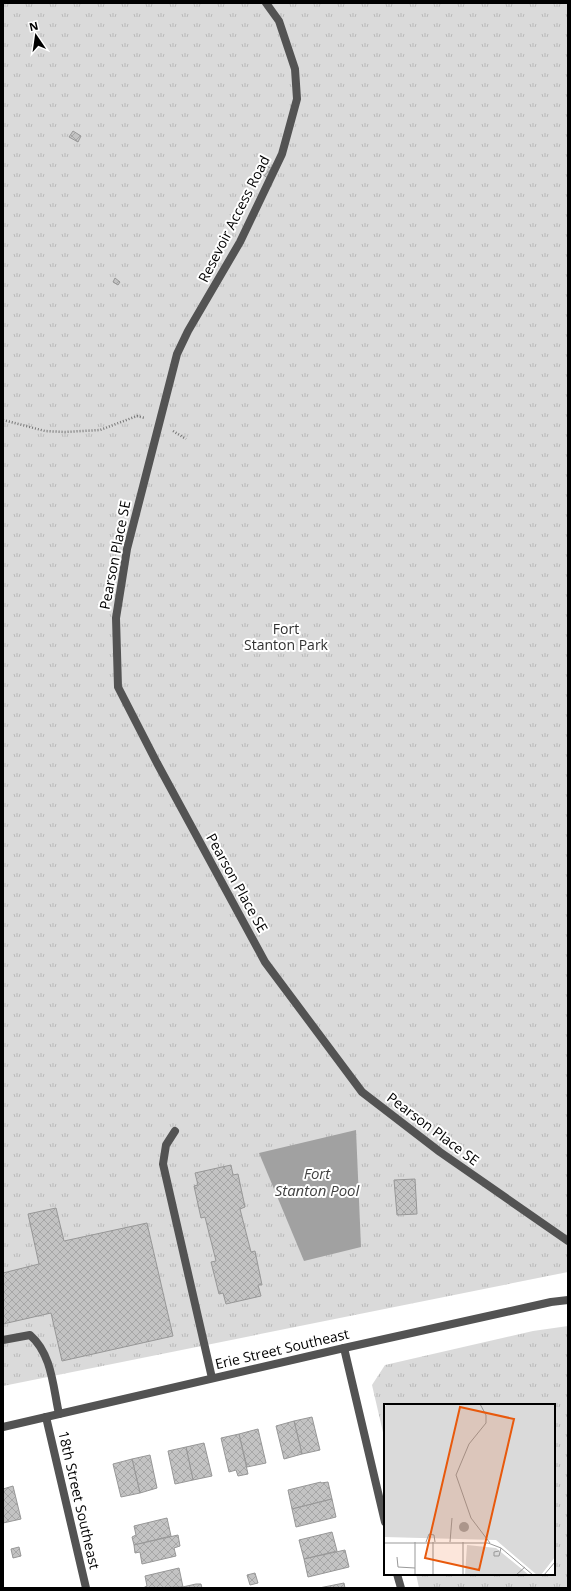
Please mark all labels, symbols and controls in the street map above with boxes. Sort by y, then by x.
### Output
north arrow [16,16,56,56]
text: N [28,17,40,34]
street label: Resevoir Access Road [193,152,274,285]
street label: Pearson Place SE [95,499,134,611]
park label: Fort Stanton Park [244,619,329,654]
street label: Pearson Place SE [202,830,273,936]
street label: Pearson Place SE [383,1088,483,1169]
water label: Fort Stanton Pool [275,1163,361,1200]
street label: Erie Street Southeast [213,1324,351,1373]
inset map [384,1404,555,1575]
street label: 18th Street Southeast [54,1429,105,1571]

